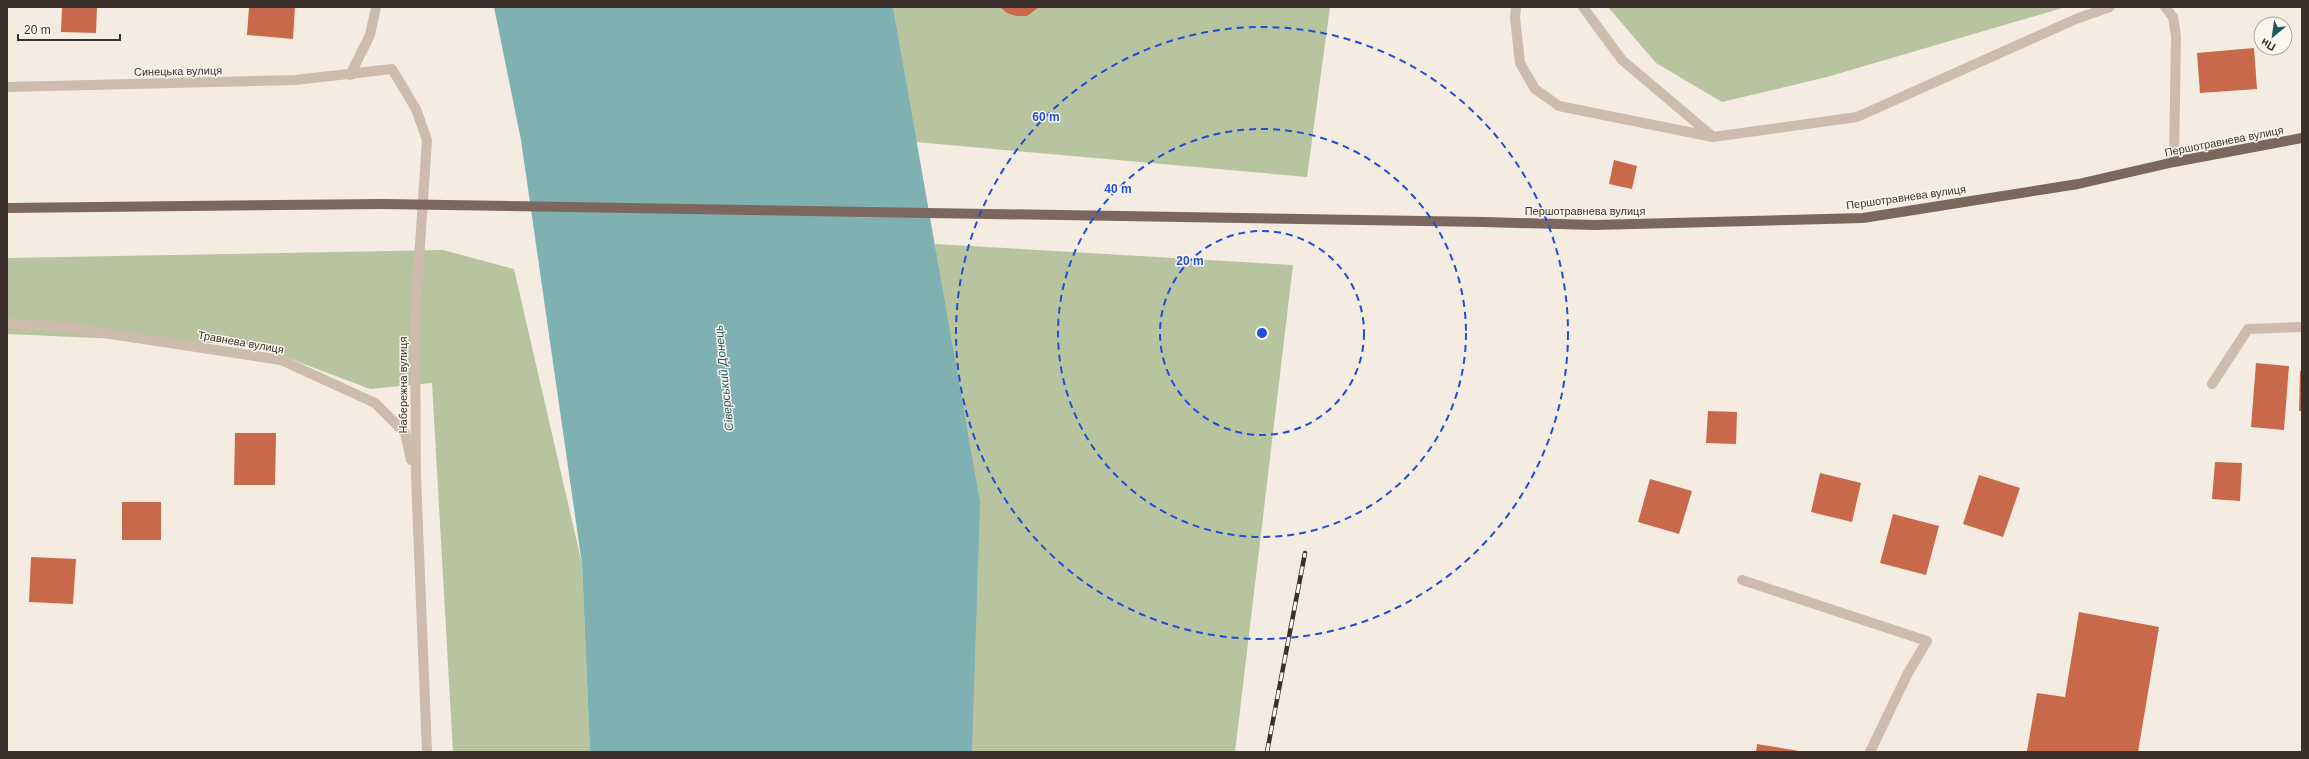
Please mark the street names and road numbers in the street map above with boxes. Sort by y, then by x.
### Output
street label: Синецька вулиця [134,64,222,78]
street label: Першотравнева вулиця [2164,124,2284,158]
street label: Першотравнева вулиця [1845,183,1967,211]
street label: Першотравнева вулиця [1525,205,1645,217]
street label: Травнева вулиця [197,329,285,355]
street label: Набережна вулиця [397,337,409,433]

